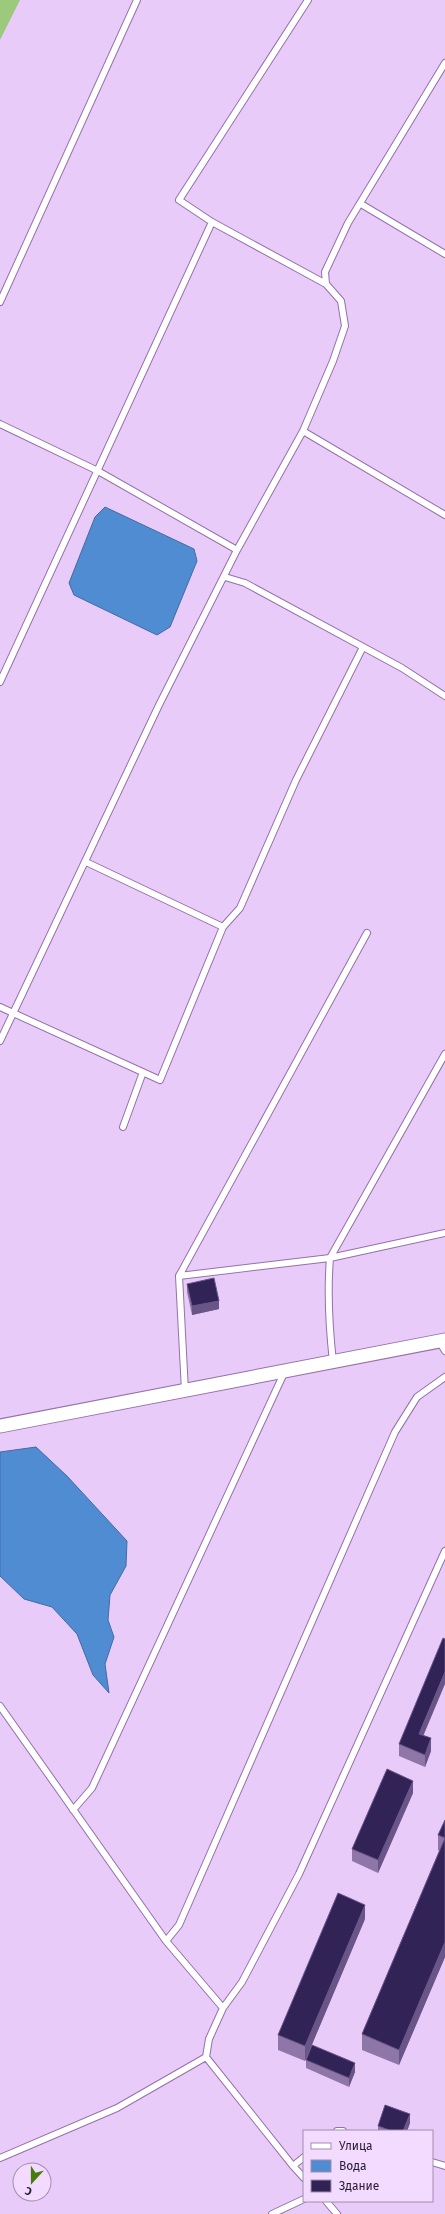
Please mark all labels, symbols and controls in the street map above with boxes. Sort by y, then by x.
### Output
legend [303,2130,433,2202]
text: Улица [339,2139,373,2153]
text: Вода [339,2159,366,2173]
north arrow [12,2162,52,2202]
text: Здание [339,2179,379,2193]
text: С [23,2183,34,2198]

